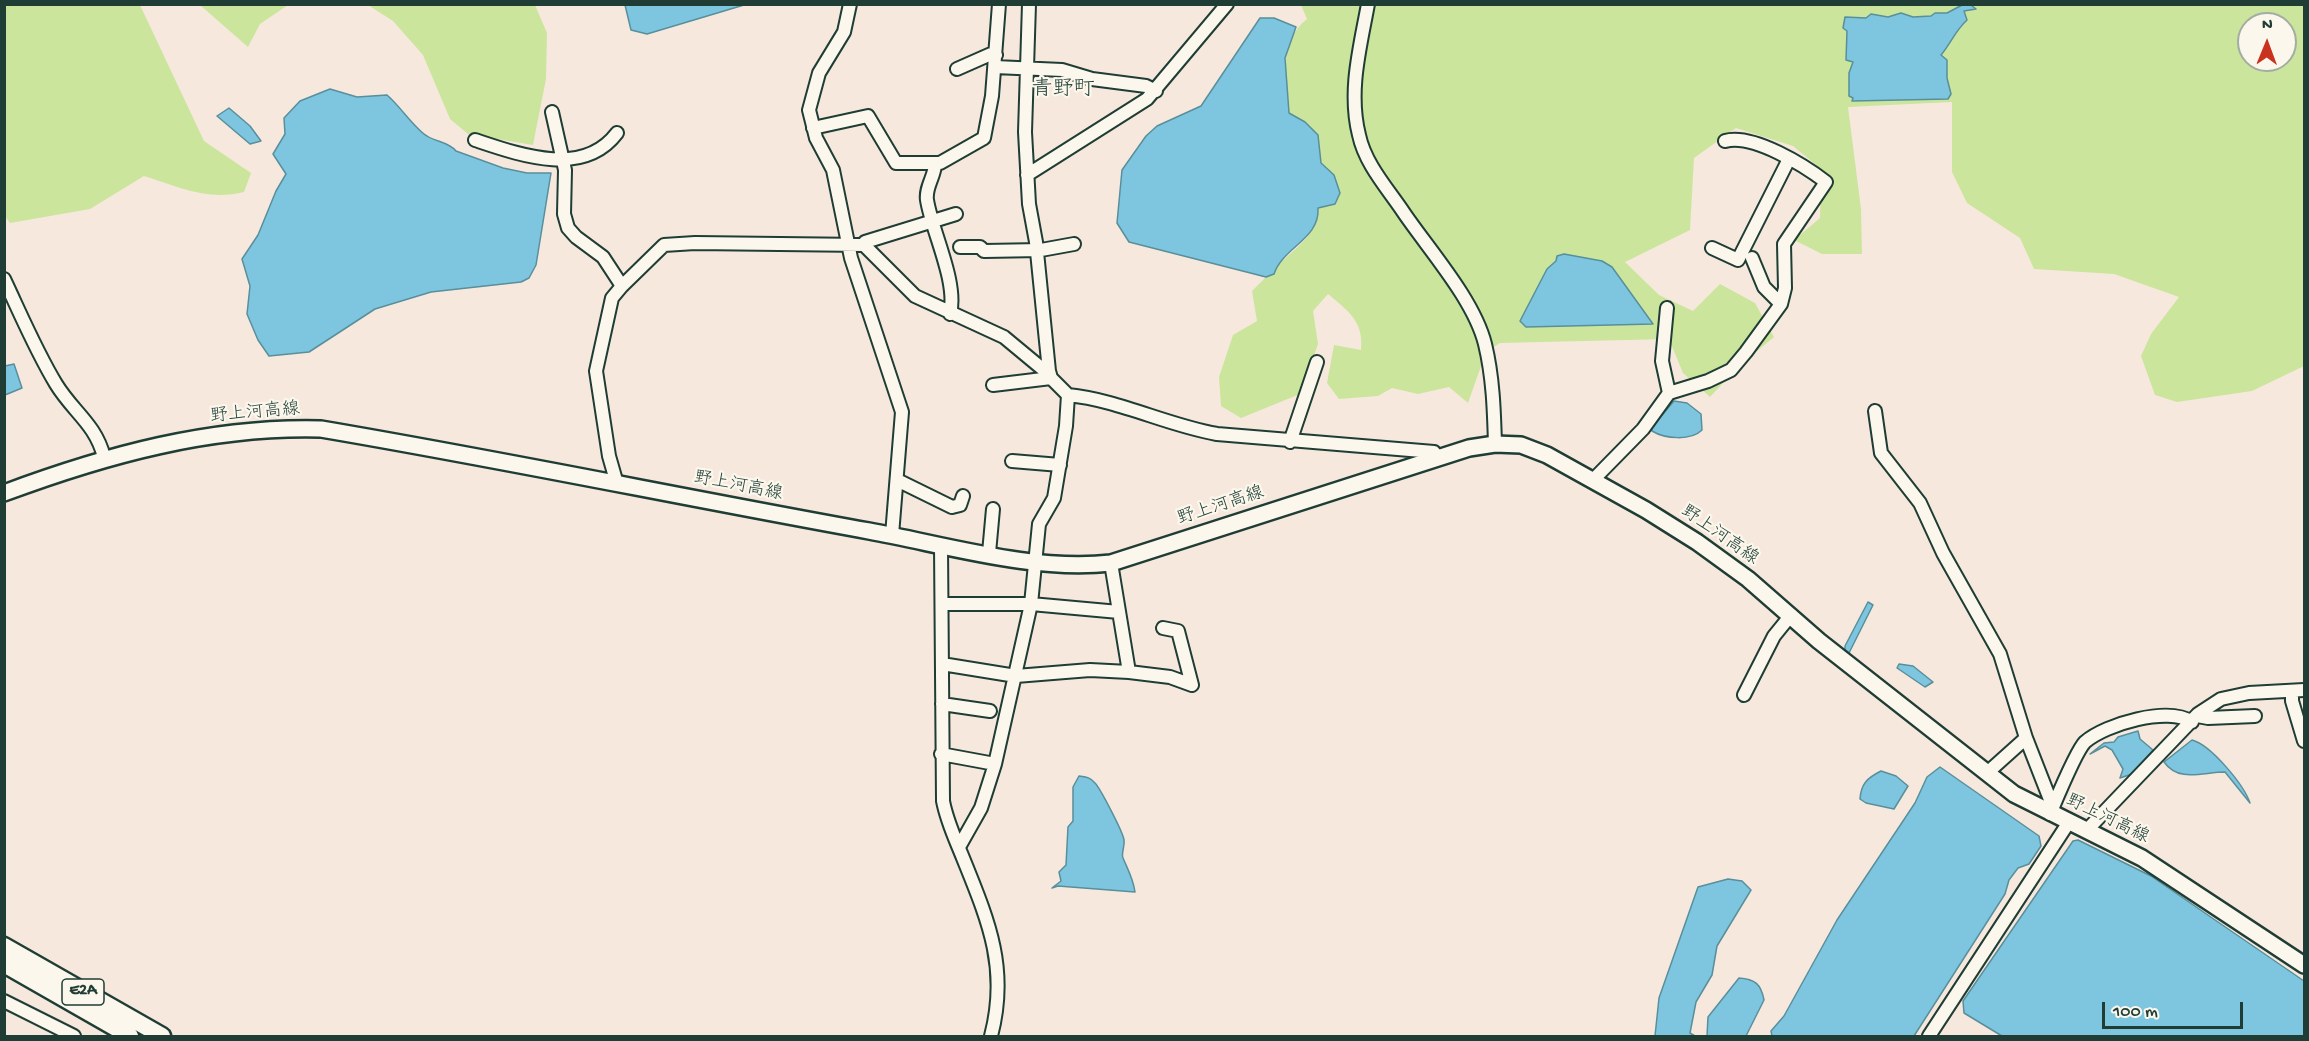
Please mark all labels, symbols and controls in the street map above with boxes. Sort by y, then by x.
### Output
north arrow [2237,12,2297,72]
text: N [2262,16,2273,35]
district label: 青野町 [1032,78,1094,104]
street label: 野上河高線 [209,399,301,429]
street label: 野上河高線 [692,468,784,506]
street label: 野上河高線 [1175,483,1267,531]
street label: 野上河高線 [1676,501,1762,571]
street label: 野上河高線 [2062,791,2152,849]
road number: E2A [62,979,104,1005]
scale bar [2105,990,2246,1028]
text: 100 m [2113,1002,2158,1023]

